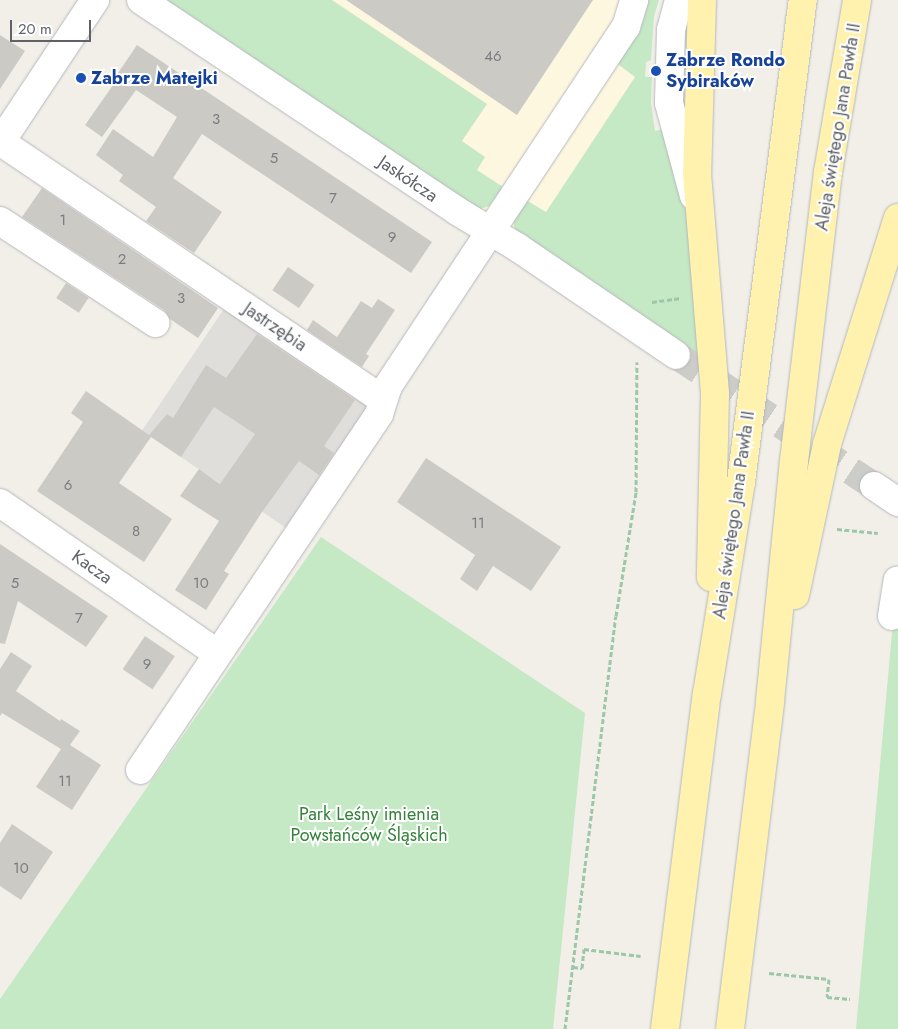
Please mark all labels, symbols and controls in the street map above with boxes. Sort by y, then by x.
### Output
scale bar [12,10,94,42]
text: 20 m [18,18,52,40]
street label: Aleja świętego Jana Pawła II [811,22,865,232]
house number: 46 [484,48,502,66]
place label: Zabrze Rondo Sybiraków [666,50,785,92]
marker: Zabrze Rondo Sybiraków [650,65,662,77]
place label: Zabrze Matejki [91,67,218,89]
marker: Zabrze Matejki [75,72,87,84]
house number: 3 [212,111,220,129]
house number: 5 [270,150,278,168]
street label: Jaskółcza [374,151,442,207]
house number: 7 [329,190,337,208]
house number: 1 [60,212,66,230]
house number: 9 [388,229,396,247]
house number: 2 [118,251,126,269]
house number: 3 [177,290,185,308]
street label: Jastrzębia [239,298,311,356]
street label: Aleja świętego Jana Pawła II [709,410,759,620]
house number: 6 [64,477,72,495]
house number: 11 [471,515,485,533]
house number: 8 [132,523,140,541]
street label: Kacza [68,545,116,589]
house number: 5 [11,575,19,593]
house number: 10 [193,575,209,593]
house number: 7 [75,610,83,628]
house number: 9 [143,656,151,674]
house number: 11 [58,773,72,791]
park label: Park Leśny imienia Powstańców Śląskich [290,804,448,846]
house number: 10 [13,860,29,878]

